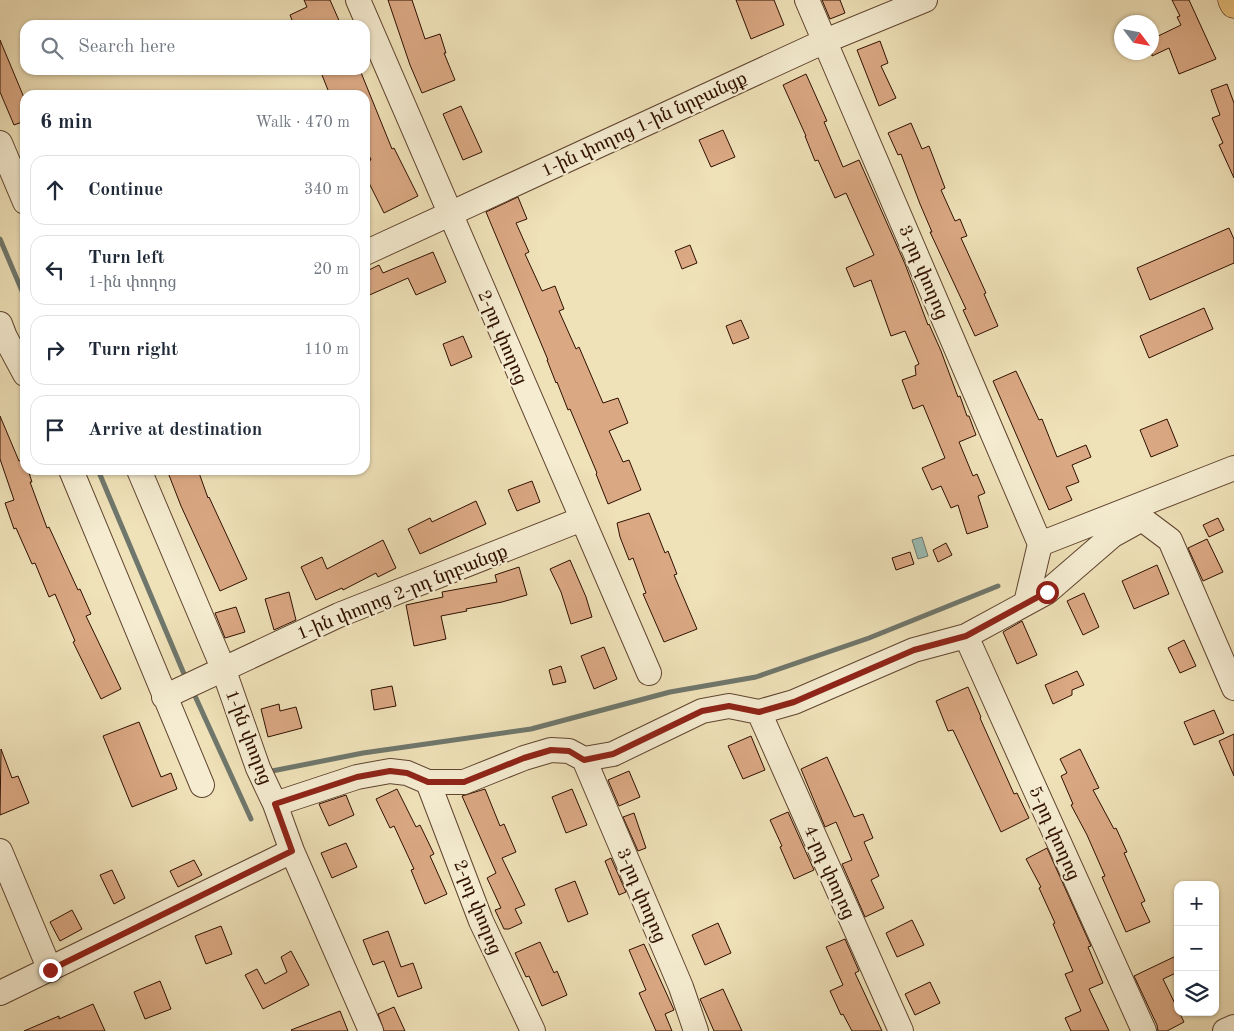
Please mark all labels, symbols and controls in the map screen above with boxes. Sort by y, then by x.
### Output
north arrow [1114,15,1159,60]
search box [20,20,370,75]
icon: search [38,34,66,62]
text: Search here [78,38,175,57]
street label: 1-ին փողոց 1-ին նրբանցք [539,69,751,181]
text: 6 min [40,112,93,133]
text: Walk · 470 m [255,115,350,131]
icon: ahead [41,176,69,204]
text: Continue [88,181,163,200]
text: 340 m [304,182,349,198]
street label: 3-րդ փողոց [894,223,951,322]
text: Turn left [88,249,165,268]
icon: left [41,256,69,284]
text: 20 m [313,262,349,278]
text: 1-ին փողոց [88,275,177,291]
street label: 2-րդ փողոց [473,288,530,387]
icon: right [41,336,69,364]
text: Turn right [88,341,178,360]
text: 110 m [304,342,349,358]
icon: arrive [41,416,69,444]
text: Arrive at destination [88,421,262,440]
street label: 1-ին փողոց 2-րդ նրբանցք [294,542,511,644]
route start [1036,581,1059,604]
street label: 1-ին փողոց [221,688,274,787]
street label: 5-րդ փողոց [1025,784,1083,883]
street label: 4-րդ փողոց [800,823,858,922]
street label: 3-րդ փողոց [612,846,669,945]
street label: 2-րդ փողոց [449,857,504,958]
map controls [1174,881,1219,1016]
button: + [1174,881,1219,926]
button: − [1174,926,1219,971]
route end [39,959,62,982]
button: layers [1174,971,1219,1016]

